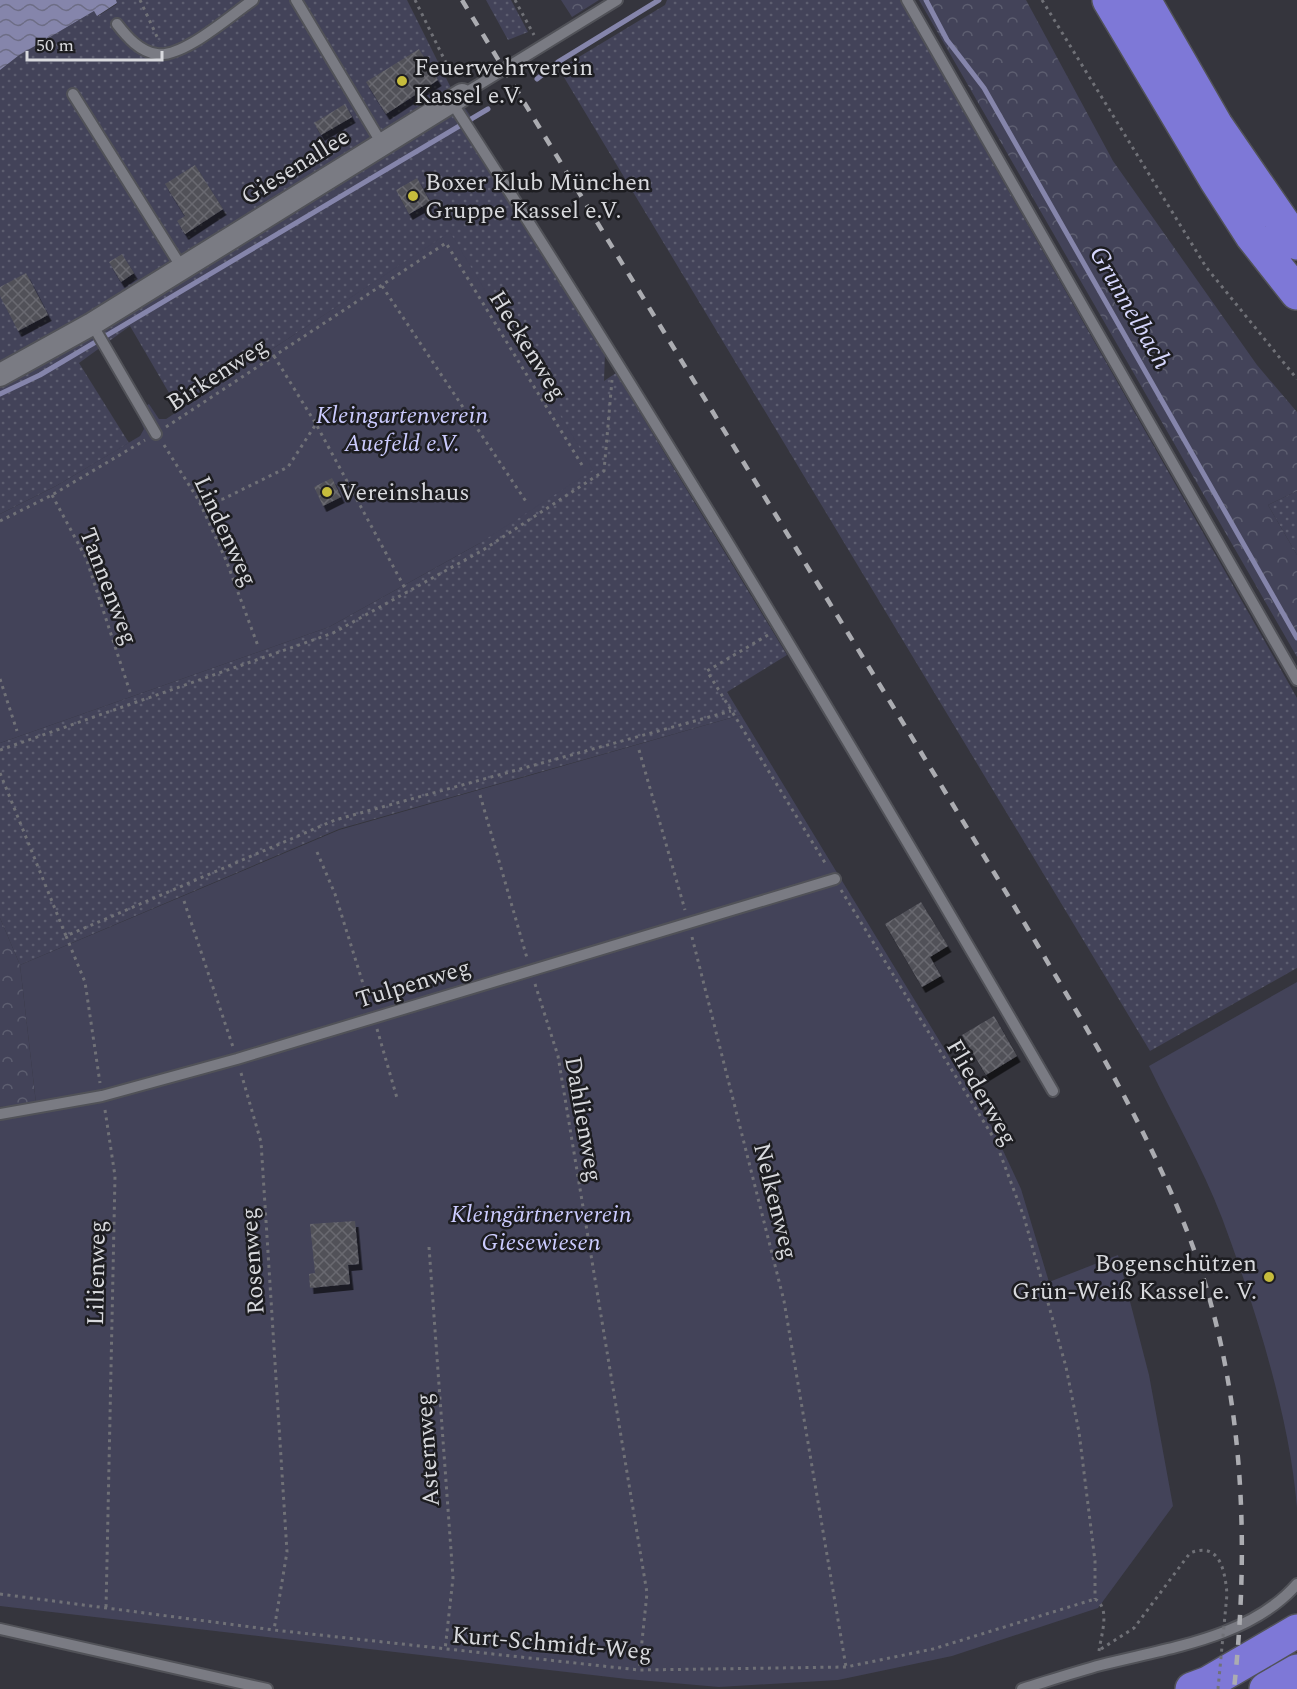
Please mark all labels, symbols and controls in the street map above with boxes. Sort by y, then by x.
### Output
scale bar [27,24,162,62]
text: 50 m [36,32,74,59]
place label: Feuerwehrverein Kassel e.V. [414,50,593,114]
marker: Feuerwehrverein Kassel e.V. [395,74,409,88]
street label: Giesenallee [234,119,357,215]
place label: Boxer Klub München Gruppe Kassel e.V. [425,165,651,229]
marker: Boxer Klub München Gruppe Kassel e.V. [406,189,420,203]
water label: Grunnelbach [1079,238,1182,377]
street label: Heckenweg [479,284,575,407]
street label: Birkenweg [160,329,275,421]
park label: Kleingartenverein Auefeld e.V. [316,398,489,462]
street label: Lindenweg [184,470,266,593]
place label: Vereinshaus [339,475,470,511]
marker: Vereinshaus [320,485,334,499]
street label: Tannenweg [69,522,147,650]
street label: Tulpenweg [351,949,475,1018]
street label: Fliederweg [936,1032,1026,1153]
street label: Dahlienweg [554,1054,612,1185]
street label: Nelkenweg [743,1139,807,1263]
park label: Kleingärtnerverein Giesewiesen [450,1197,632,1261]
street label: Rosenweg [231,1206,275,1316]
street label: Lilienweg [78,1220,116,1326]
place label: Bogenschützen Grün-Weiß Kassel e. V. [1012,1246,1257,1310]
marker: Bogenschützen Grün-Weiß Kassel e. V. [1262,1270,1276,1284]
street label: Asternweg [406,1392,450,1508]
street label: Kurt-Schmidt-Weg [450,1617,654,1671]

